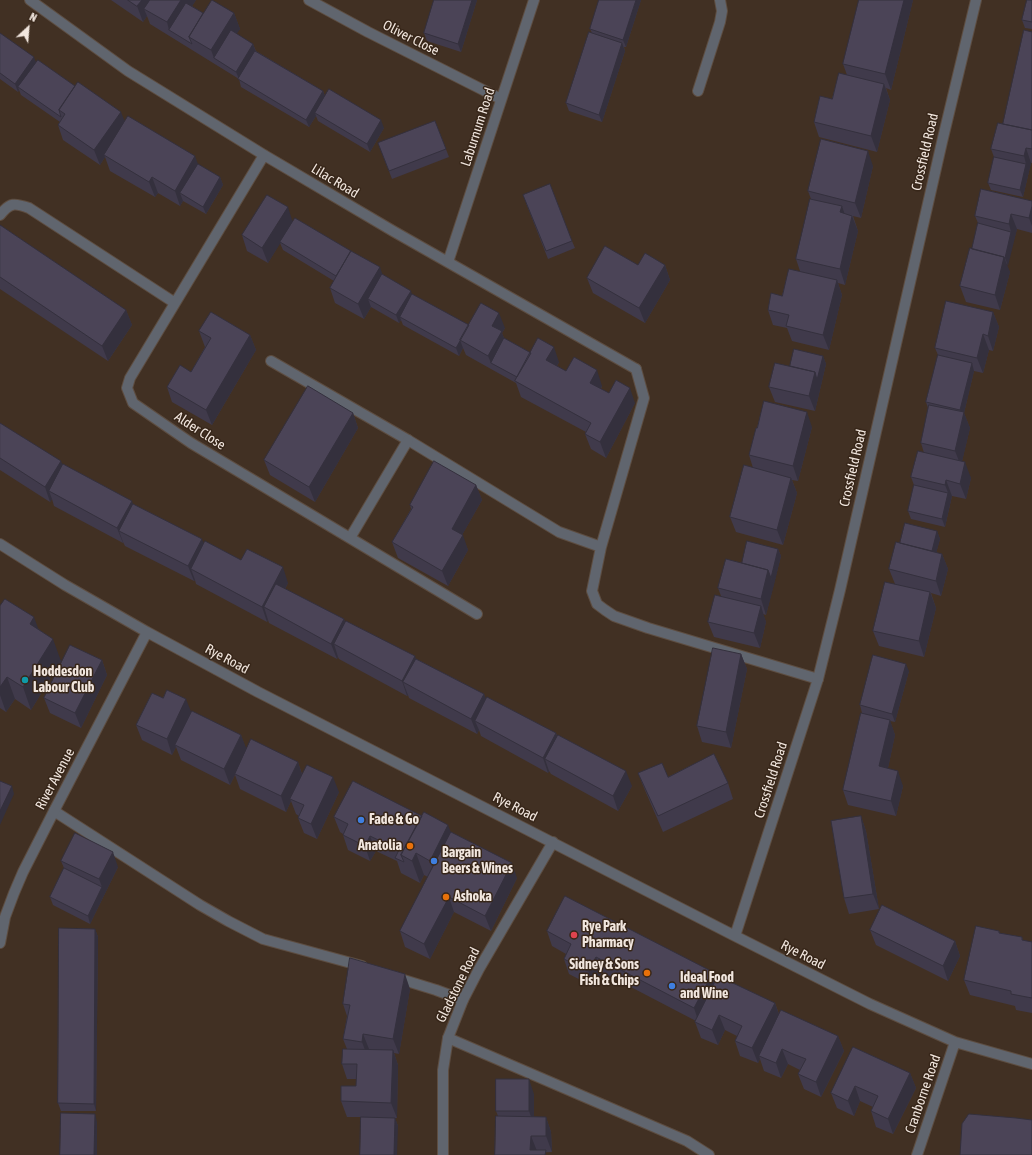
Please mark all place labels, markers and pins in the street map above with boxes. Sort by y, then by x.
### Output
place label: Hoddesdon Labour Club [33,664,94,696]
marker: Hoddesdon Labour Club [20,675,30,685]
place label: Fade & Go [369,812,419,828]
marker: Fade & Go [356,815,366,825]
place label: Anatolia [358,838,402,854]
marker: Anatolia [405,841,415,851]
place label: Bargain Beers & Wines [442,845,513,878]
marker: Bargain Beers & Wines [429,856,439,866]
place label: Ashoka [454,889,492,905]
marker: Ashoka [441,892,451,902]
place label: Rye Park Pharmacy [582,919,634,952]
marker: Rye Park Pharmacy [569,930,579,940]
place label: Sidney & Sons Fish & Chips [569,957,639,990]
marker: Sidney & Sons Fish & Chips [642,968,652,978]
place label: Ideal Food and Wine [680,970,734,1002]
marker: Ideal Food and Wine [667,981,677,991]

